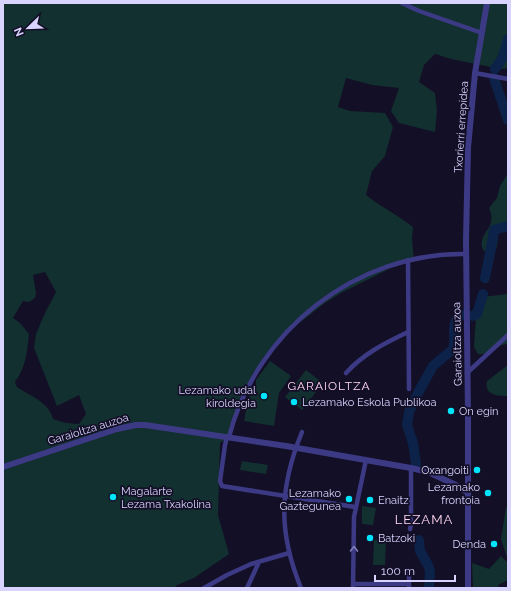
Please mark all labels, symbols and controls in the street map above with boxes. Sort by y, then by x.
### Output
north arrow [8,8,48,48]
text: N [12,25,27,38]
street label: Txorierri errepidea [452,81,471,174]
street label: Garaioltza auzoa [450,302,465,386]
district label: GARAIOLTZA [287,379,371,393]
place label: Lezamako udal kiroldegia [179,384,256,410]
marker: Lezamako udal kiroldegia [259,391,269,401]
place label: Lezamako Eskola Publikoa [302,396,437,409]
marker: Lezamako Eskola Publikoa [289,397,299,407]
place label: On egin [459,405,499,418]
marker: On egin [446,406,456,416]
street label: Garaioltza auzoa [46,411,130,448]
place label: Oxangoiti [421,464,469,477]
marker: Oxangoiti [472,465,482,475]
place label: Lezamako frontoia [428,481,480,507]
place label: Magalarte Lezama Txakolina [121,485,211,511]
place label: Lezamako Gaztegunea [279,487,341,513]
marker: Lezamako frontoia [483,488,493,498]
marker: Magalarte Lezama Txakolina [108,492,118,502]
marker: Lezamako Gaztegunea [344,494,354,504]
place label: Enaitz [378,494,409,507]
marker: Enaitz [365,495,375,505]
district label: LEZAMA [395,512,453,527]
place label: Batzoki [378,532,415,545]
marker: Batzoki [365,533,375,543]
place label: Denda [452,538,486,551]
marker: Denda [489,539,499,549]
one-way arrow [349,546,358,552]
scale bar [375,557,455,583]
text: 100 m [381,564,415,578]

